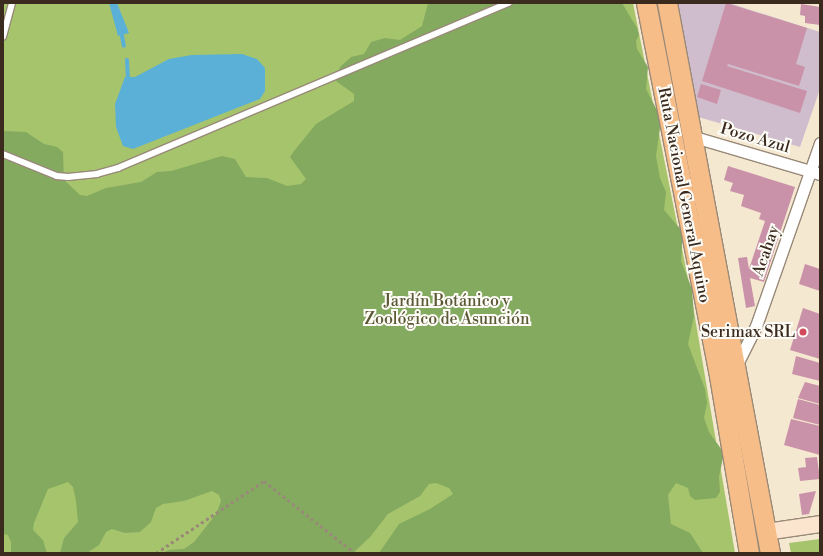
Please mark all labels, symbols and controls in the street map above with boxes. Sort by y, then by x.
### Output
street label: Ruta Nacional General Aquino [654,86,714,304]
street label: Pozo Azul [718,119,792,157]
street label: Acahay [748,223,784,279]
park label: Jardín Botánico y Zoológico de Asunción [364,291,530,329]
place label: Serimax SRL [701,322,795,342]
marker: Serimax SRL [798,327,808,337]

